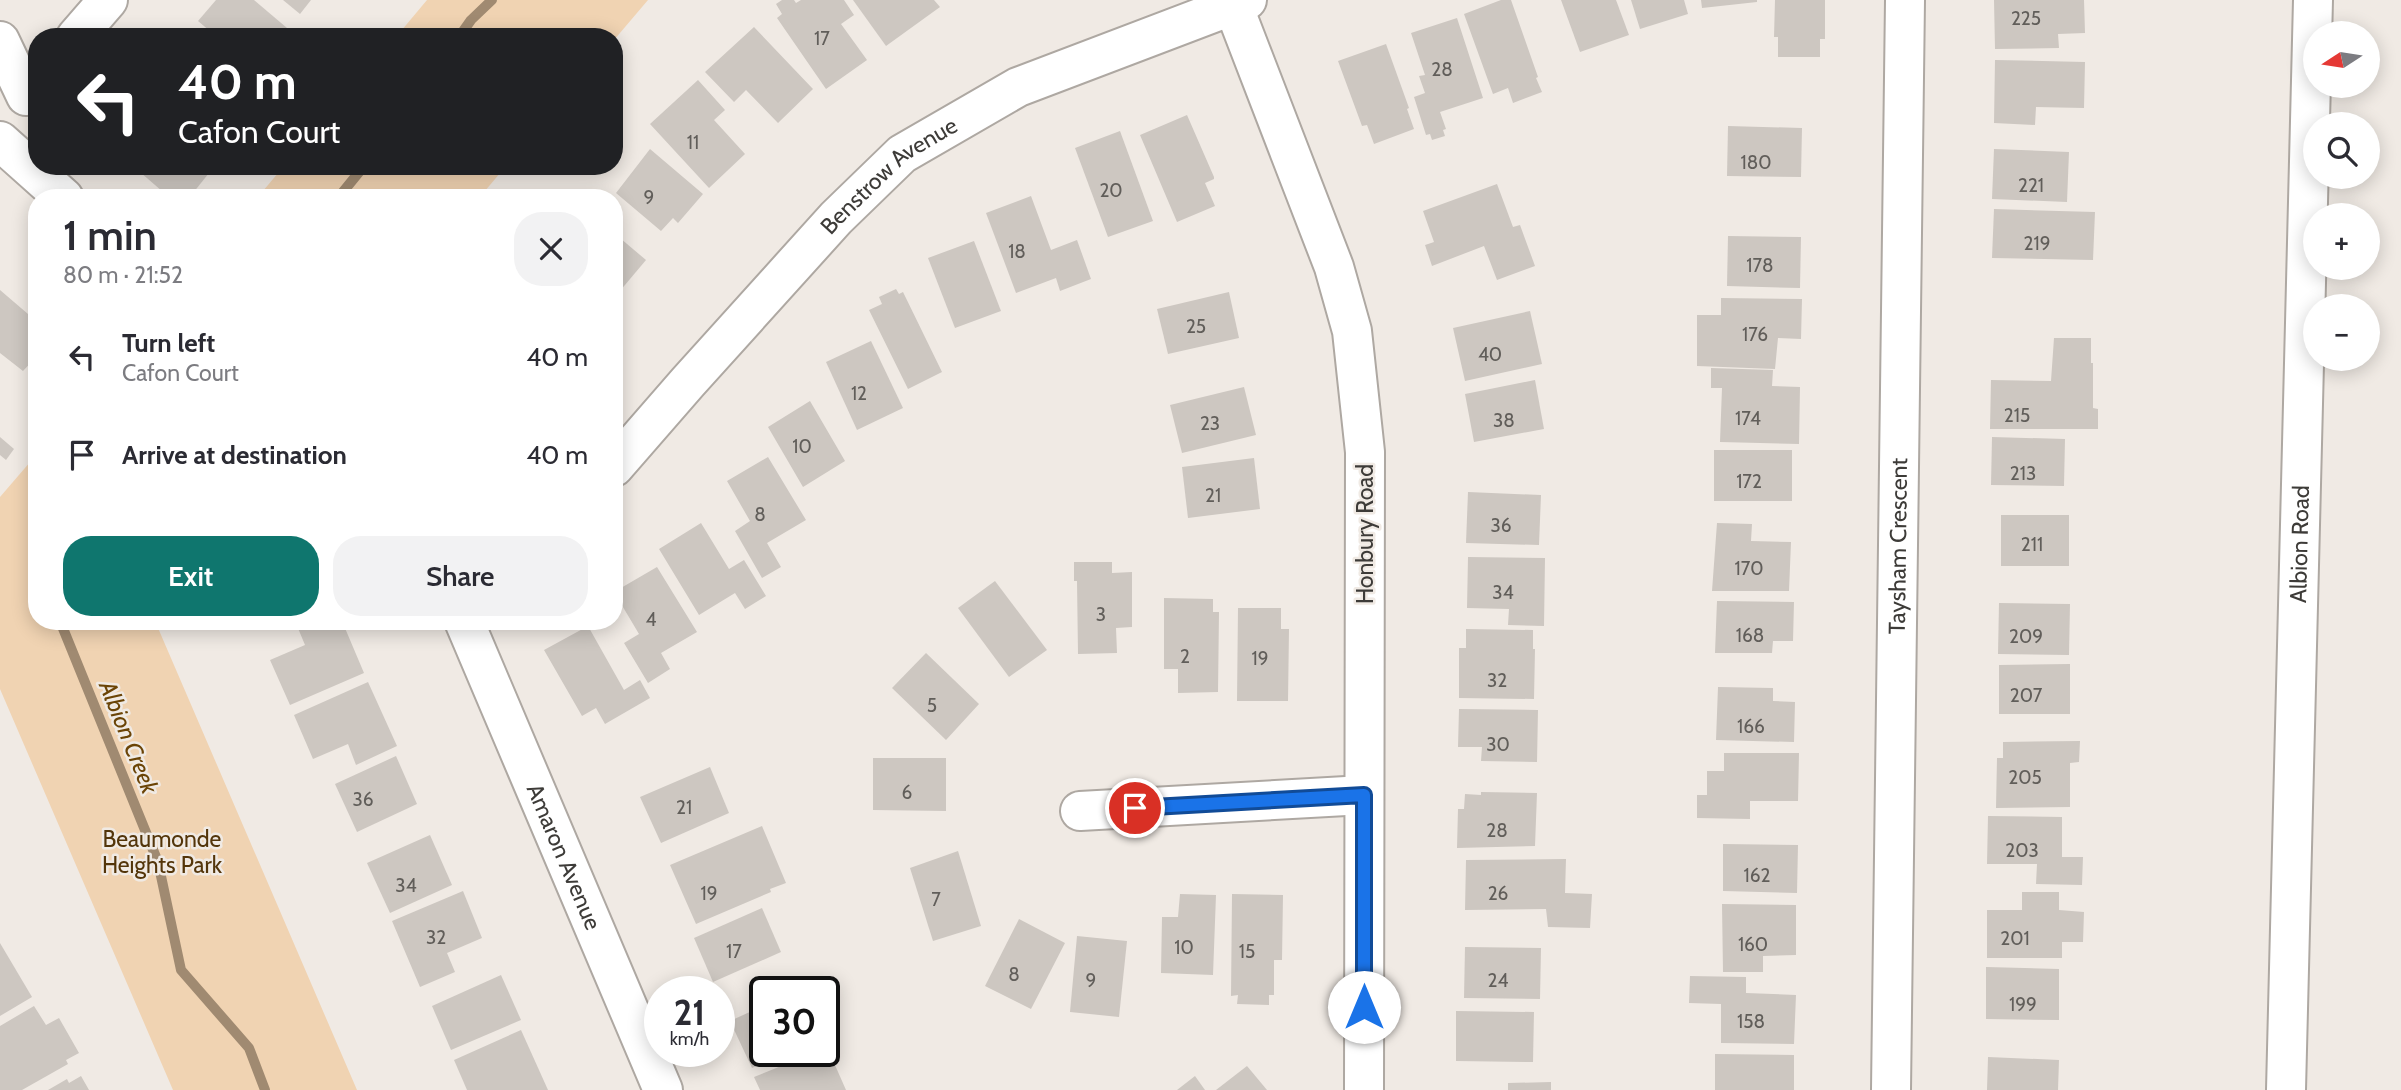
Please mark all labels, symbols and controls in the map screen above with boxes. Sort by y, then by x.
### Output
house number: 225 [2011,7,2041,30]
north arrow [2303,21,2380,98]
map controls [2303,21,2380,371]
house number: 17 [814,27,830,50]
text: 40 m [178,52,297,111]
icon: left [63,56,154,147]
house number: 28 [1431,58,1453,81]
street label: Benstrow Avenue [814,111,962,240]
text: Cafon Court [178,112,340,151]
button: search [2303,112,2380,189]
house number: 11 [687,131,699,154]
house number: 180 [1741,151,1771,174]
house number: 221 [2018,174,2044,197]
house number: 20 [1099,179,1123,202]
house number: 9 [644,186,654,209]
button: + [2303,203,2380,280]
text: 1 min [63,209,157,261]
button: close [514,212,588,286]
house number: 219 [2024,232,2050,255]
house number: 18 [1008,240,1026,263]
house number: 178 [1746,254,1774,277]
text: 80 m · 21:52 [63,261,183,289]
button: − [2303,294,2380,371]
house number: 25 [1186,315,1206,338]
house number: 176 [1742,323,1768,346]
text: Turn left [122,327,215,359]
icon: left [63,338,101,376]
text: 40 m [526,341,588,373]
house number: 40 [1478,343,1502,366]
text: Cafon Court [122,359,239,387]
house number: 12 [851,382,867,405]
house number: 215 [2004,404,2030,427]
house number: 174 [1735,407,1761,430]
house number: 38 [1493,409,1515,432]
house number: 23 [1200,412,1220,435]
house number: 10 [792,435,812,458]
icon: arrive [63,436,101,474]
text: Arrive at destination [122,439,347,471]
text: 40 m [526,439,588,471]
street label: Taysham Crescent [1883,458,1913,634]
house number: 213 [2010,462,2036,485]
street label: Honbury Road [1351,464,1379,604]
house number: 172 [1736,470,1762,493]
house number: 21 [1205,484,1221,507]
street label: Albion Road [2284,485,2315,603]
house number: 8 [754,503,766,526]
house number: 36 [1490,514,1512,537]
house number: 211 [2021,533,2043,556]
button: Exit [63,536,319,616]
button: Share [333,536,588,616]
house number: 170 [1735,557,1763,580]
house number: 34 [1492,581,1514,604]
house number: 3 [1096,603,1106,626]
house number: 4 [646,608,657,631]
house number: 168 [1736,624,1764,647]
house number: 209 [2009,625,2043,648]
house number: 2 [1180,645,1190,668]
house number: 19 [1252,647,1269,670]
house number: 32 [1487,669,1507,692]
water label: Albion Creek [93,675,165,798]
house number: 207 [2010,684,2043,707]
house number: 5 [927,694,937,717]
house number: 166 [1737,715,1765,738]
house number: 30 [1486,733,1510,756]
house number: 205 [2008,766,2042,789]
pin [1105,778,1165,838]
street label: Amaron Avenue [521,779,607,934]
house number: 6 [902,781,912,804]
house number: 36 [352,788,374,811]
icon: arrive [1116,789,1154,827]
house number: 21 [676,796,692,819]
house number: 28 [1486,819,1508,842]
park label: Beaumonde Heights Park [102,825,223,879]
house number: 203 [2005,839,2039,862]
house number: 162 [1744,864,1770,887]
house number: 34 [395,874,417,897]
house number: 19 [701,882,718,905]
house number: 26 [1488,882,1508,905]
house number: 7 [931,888,941,911]
house number: 32 [426,926,446,949]
house number: 201 [2000,927,2030,950]
house number: 160 [1738,933,1768,956]
house number: 10 [1174,936,1194,959]
house number: 17 [726,940,742,963]
house number: 15 [1239,940,1255,963]
house number: 8 [1008,963,1020,986]
house number: 9 [1086,969,1096,992]
house number: 24 [1488,969,1508,992]
position arrow [1327,970,1401,1044]
speed limit sign: 30 [749,976,840,1067]
text: 21 [674,991,705,1034]
house number: 199 [2009,993,2037,1016]
house number: 158 [1737,1010,1765,1033]
text: km/h [670,1028,709,1050]

